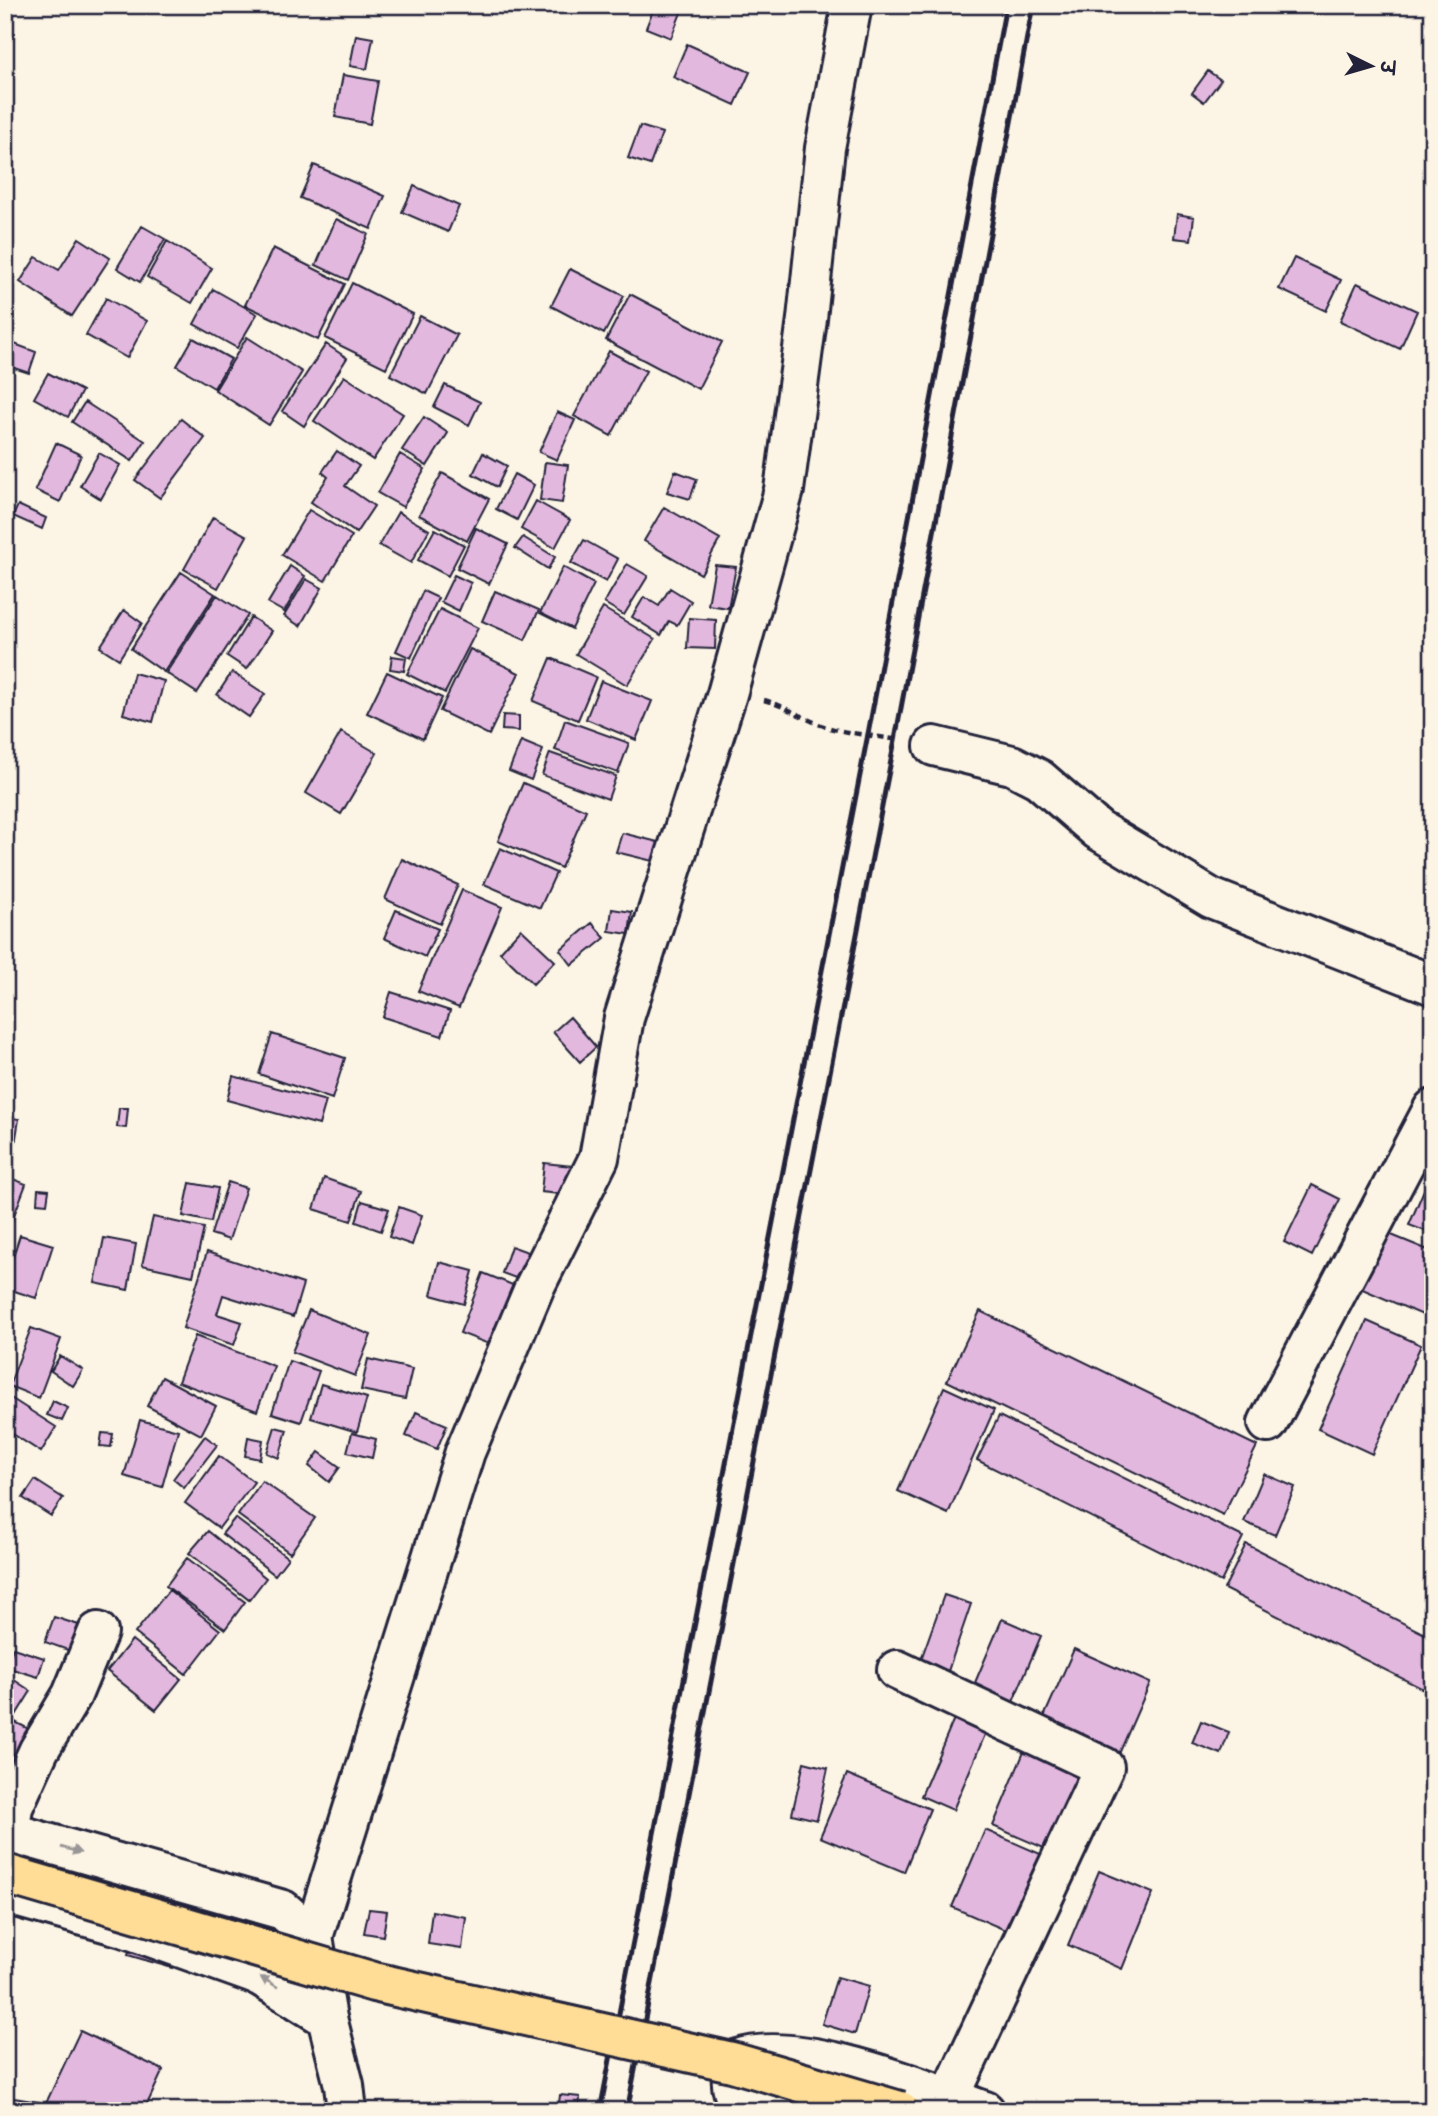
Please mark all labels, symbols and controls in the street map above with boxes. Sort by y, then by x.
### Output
north arrow [1336,32,1406,102]
text: उ [1375,58,1402,77]
one-way arrow [61,1846,82,1856]
one-way arrow [259,1976,278,1988]

